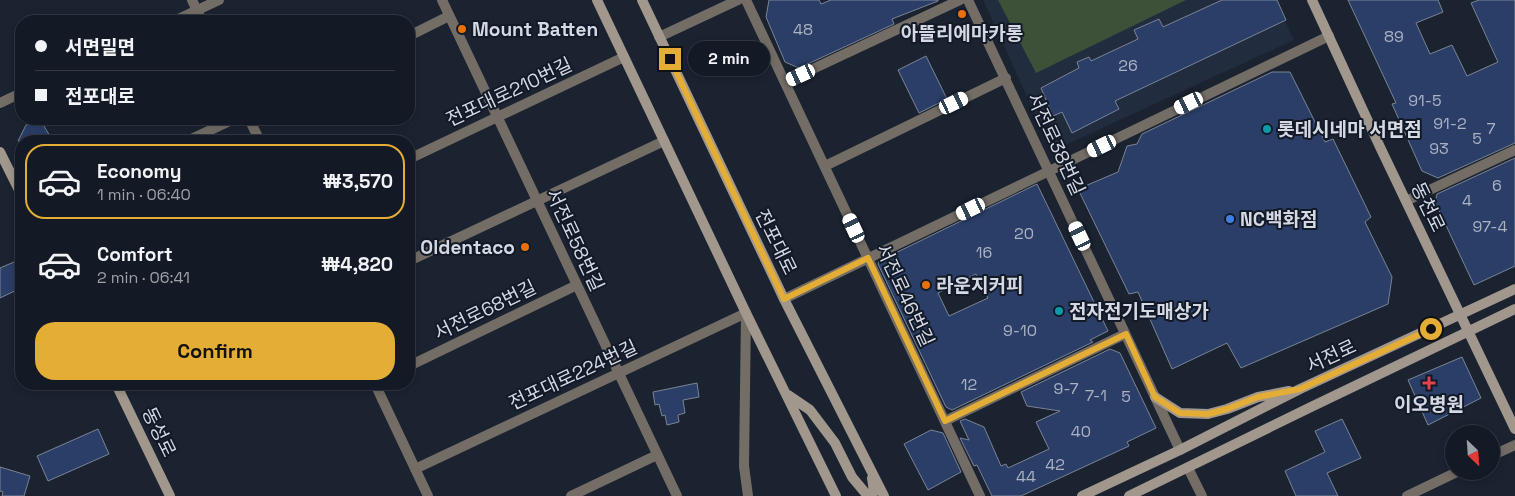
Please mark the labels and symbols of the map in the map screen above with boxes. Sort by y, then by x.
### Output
marker: 아뜰리에마카롱 [956,8,968,20]
place label: Mount Batten [472,17,598,42]
house number: 48 [793,19,813,40]
place label: 아뜰리에마카롱 [901,21,1023,46]
marker: Mount Batten [456,23,468,35]
house number: 89 [1384,26,1404,47]
callout: 2 min [688,42,770,76]
route end [659,48,681,70]
street label: 전포대로210번길 [442,52,576,132]
house number: 26 [1118,55,1138,76]
car [784,62,817,88]
street label: 서전로38번길 [1021,89,1091,199]
car [937,90,970,116]
car [1172,90,1205,116]
house number: 91-5 [1408,90,1442,111]
house number: 91-2 [1433,113,1467,134]
place label: 롯데시네마 서면점 [1277,117,1422,142]
house number: 7 [1486,118,1496,139]
marker: 롯데시네마 서면점 [1261,123,1273,135]
house number: 5 [1472,128,1482,149]
car [1085,133,1118,159]
house number: 93 [1429,138,1449,159]
house number: 6 [1492,175,1502,196]
street label: 동천로 [1405,178,1451,236]
street label: 서전로58번길 [540,185,610,295]
house number: 4 [1462,190,1472,211]
car [954,196,987,222]
street label: 전포대로 [749,205,803,279]
place label: NC백화점 [1240,207,1317,232]
car [840,211,867,245]
marker: NC백화점 [1224,213,1236,225]
house number: 97-4 [1473,216,1507,237]
car [1066,219,1093,253]
house number: 20 [1014,223,1034,244]
place label: Oldentaco [420,235,515,260]
street label: 서전로46번길 [870,239,940,351]
marker: Oldentaco [519,241,531,253]
house number: 16 [976,242,992,263]
place label: 라운지커피 [936,273,1023,298]
street label: 서전로68번길 [430,274,540,346]
marker: 라운지커피 [920,279,932,291]
place label: 전자전기도매상가 [1069,299,1209,324]
marker: 전자전기도매상가 [1053,305,1065,317]
route start [1420,318,1442,340]
house number: 9-10 [1003,320,1037,341]
street label: 전포대로224번길 [505,334,641,416]
street label: 서전로 [1302,334,1360,378]
house number: 12 [961,374,977,395]
marker: 이오병원 [1422,376,1436,390]
house number: 9-7 [1053,378,1079,399]
house number: 7-1 [1085,385,1107,406]
house number: 5 [1121,386,1131,407]
place label: 이오병원 [1394,392,1464,417]
street label: 동성로 [136,403,182,461]
house number: 40 [1071,421,1091,442]
north arrow [1445,425,1500,480]
house number: 42 [1045,454,1065,475]
house number: 44 [1016,466,1036,487]

